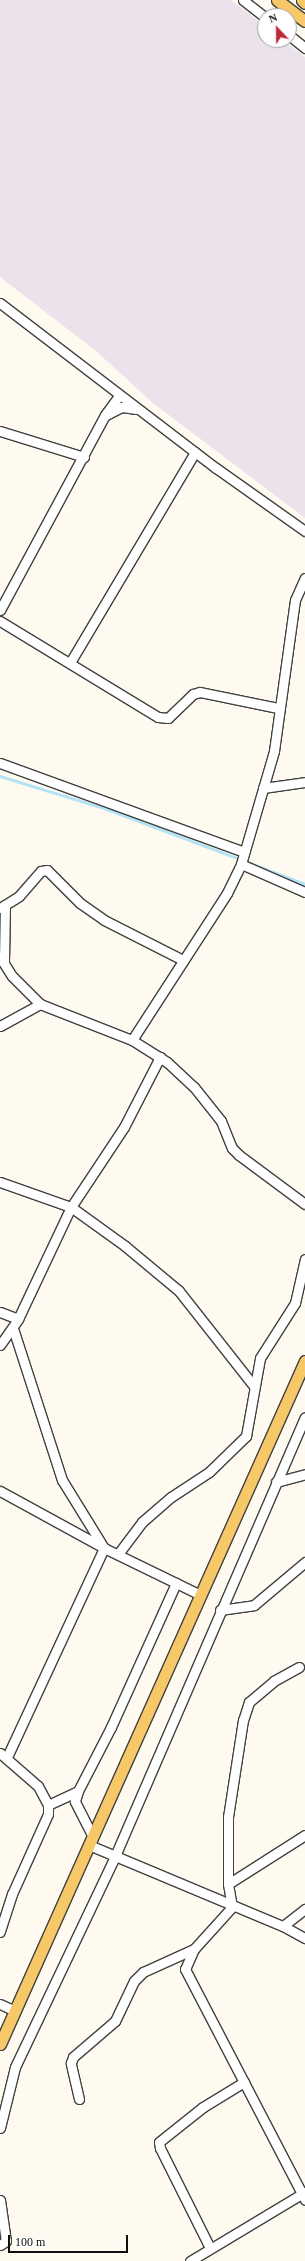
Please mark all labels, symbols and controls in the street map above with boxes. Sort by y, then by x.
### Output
north arrow [257,8,297,48]
text: N [267,11,279,25]
scale bar [10,2227,130,2253]
text: 100 m [15,2235,45,2249]

